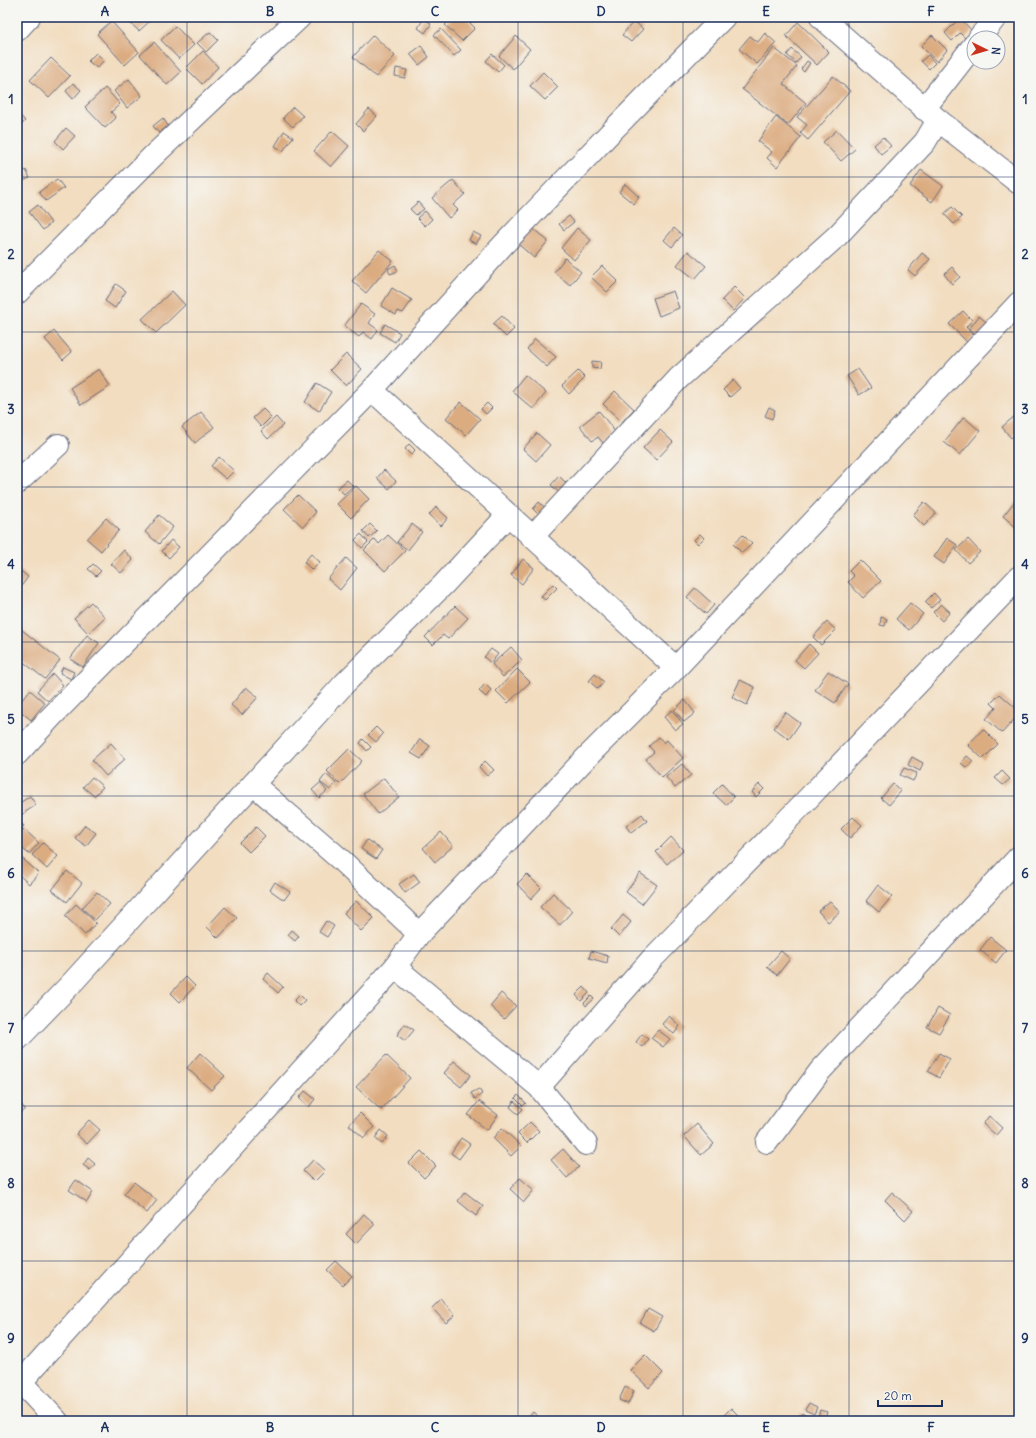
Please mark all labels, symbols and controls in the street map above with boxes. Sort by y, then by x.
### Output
text: A [101,3,110,20]
text: B [266,3,275,20]
text: C [431,3,440,20]
text: D [596,3,606,20]
text: E [762,3,770,20]
text: F [927,3,935,20]
north arrow [966,30,1006,70]
text: N [989,46,1003,55]
text: 1 [8,91,14,108]
text: 1 [1022,91,1028,108]
text: 2 [7,246,15,263]
text: 2 [1021,246,1029,263]
text: 3 [7,401,15,418]
text: 3 [1021,401,1029,418]
text: 4 [7,556,15,573]
text: 4 [1021,556,1029,573]
text: 5 [7,711,15,728]
text: 5 [1021,711,1029,728]
text: 6 [7,865,15,882]
text: 6 [1021,865,1029,882]
text: 7 [8,1020,15,1037]
text: 7 [1022,1020,1029,1037]
text: 8 [7,1175,15,1192]
text: 8 [1021,1175,1029,1192]
text: 9 [7,1330,15,1347]
text: 9 [1021,1330,1029,1347]
scale bar [878,1382,942,1408]
text: 20 m [884,1388,912,1403]
text: A [101,1419,110,1436]
text: B [266,1419,275,1436]
text: C [431,1419,440,1436]
text: D [596,1419,606,1436]
text: E [762,1419,770,1436]
text: F [927,1419,935,1436]

